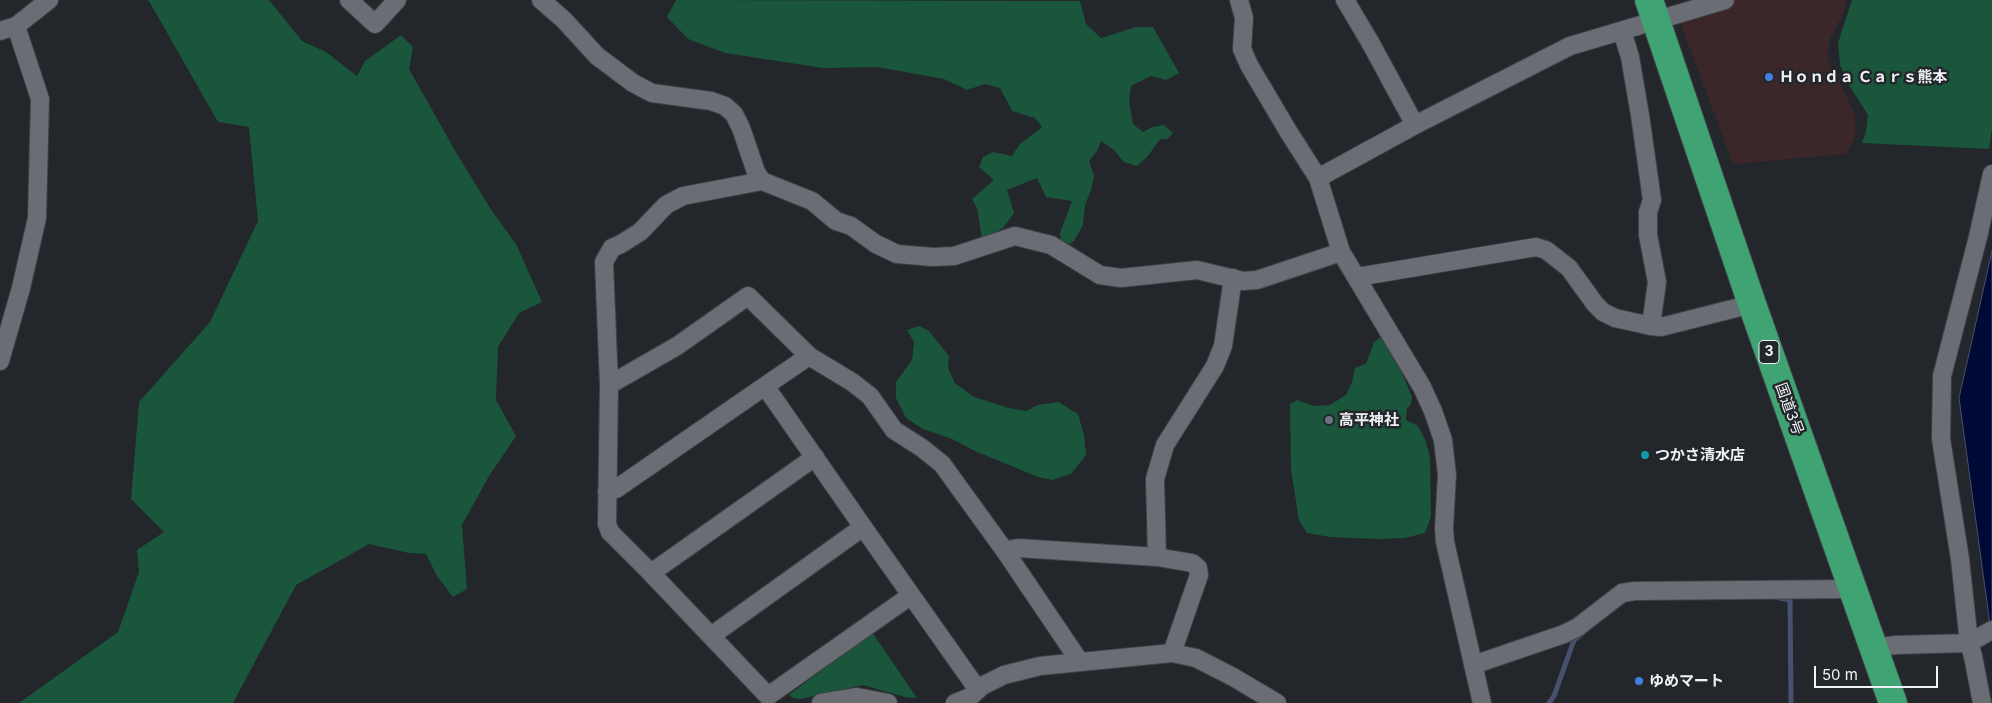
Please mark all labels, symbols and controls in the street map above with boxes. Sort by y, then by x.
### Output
place label: Ｈｏｎｄａ Ｃａｒｓ熊本 [1779,68,1948,86]
marker: Ｈｏｎｄａ Ｃａｒｓ熊本 [1763,71,1775,83]
road number: 3 [1759,341,1779,364]
street label: 国道3号 [1771,380,1807,438]
place label: 高平神社 [1339,411,1399,429]
marker: 高平神社 [1323,414,1335,426]
place label: つかさ清水店 [1655,446,1745,464]
marker: つかさ清水店 [1639,449,1651,461]
scale bar [1817,656,1941,688]
text: 50 m [1822,665,1858,684]
place label: ゆめマート [1649,672,1724,690]
marker: ゆめマート [1633,675,1645,687]

